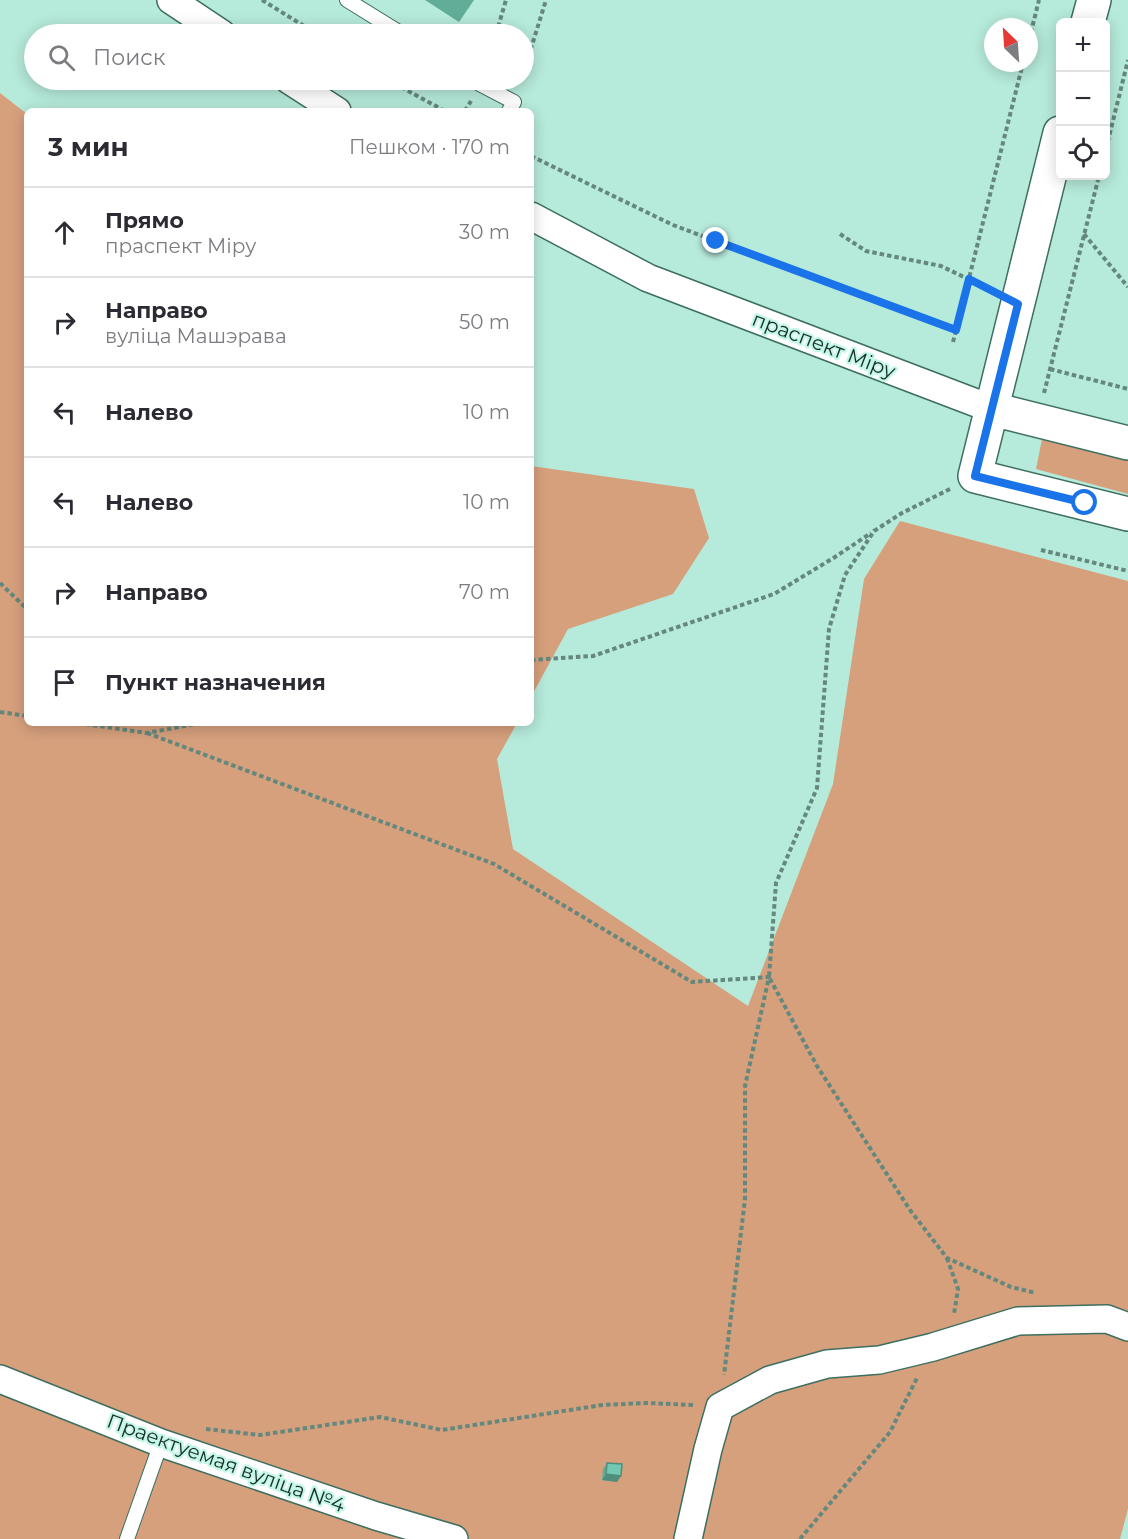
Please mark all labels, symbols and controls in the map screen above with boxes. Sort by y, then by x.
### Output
north arrow [984,18,1038,72]
map controls [1056,18,1110,180]
button: + [1056,18,1110,72]
search box [24,24,534,90]
icon: search [45,41,78,74]
text: Поиск [93,44,165,71]
button: − [1056,72,1110,126]
button: locate [1056,126,1110,180]
text: 3 мин [48,131,128,163]
text: Пешком · 170 m [349,135,510,159]
text: Прямо [105,207,184,234]
icon: ahead [48,216,81,249]
text: 30 m [459,220,510,244]
route end [702,227,728,253]
text: праспект Міру [105,234,256,258]
text: Направо [105,297,208,324]
icon: right [48,306,81,339]
street label: праспект Міру [749,307,899,383]
text: 50 m [459,310,510,334]
text: вуліца Машэрава [105,324,287,348]
icon: left [48,396,81,429]
text: Налево [105,399,193,426]
text: 10 m [463,400,510,424]
icon: left [48,486,81,519]
text: Налево [105,489,193,516]
route start [1071,489,1097,515]
text: 10 m [463,490,510,514]
icon: right [48,576,81,609]
text: Направо [105,579,208,606]
text: 70 m [459,580,510,604]
icon: arrive [48,666,81,699]
text: Пункт назначения [105,669,326,696]
street label: Праектуемая вуліца №4 [104,1409,348,1517]

